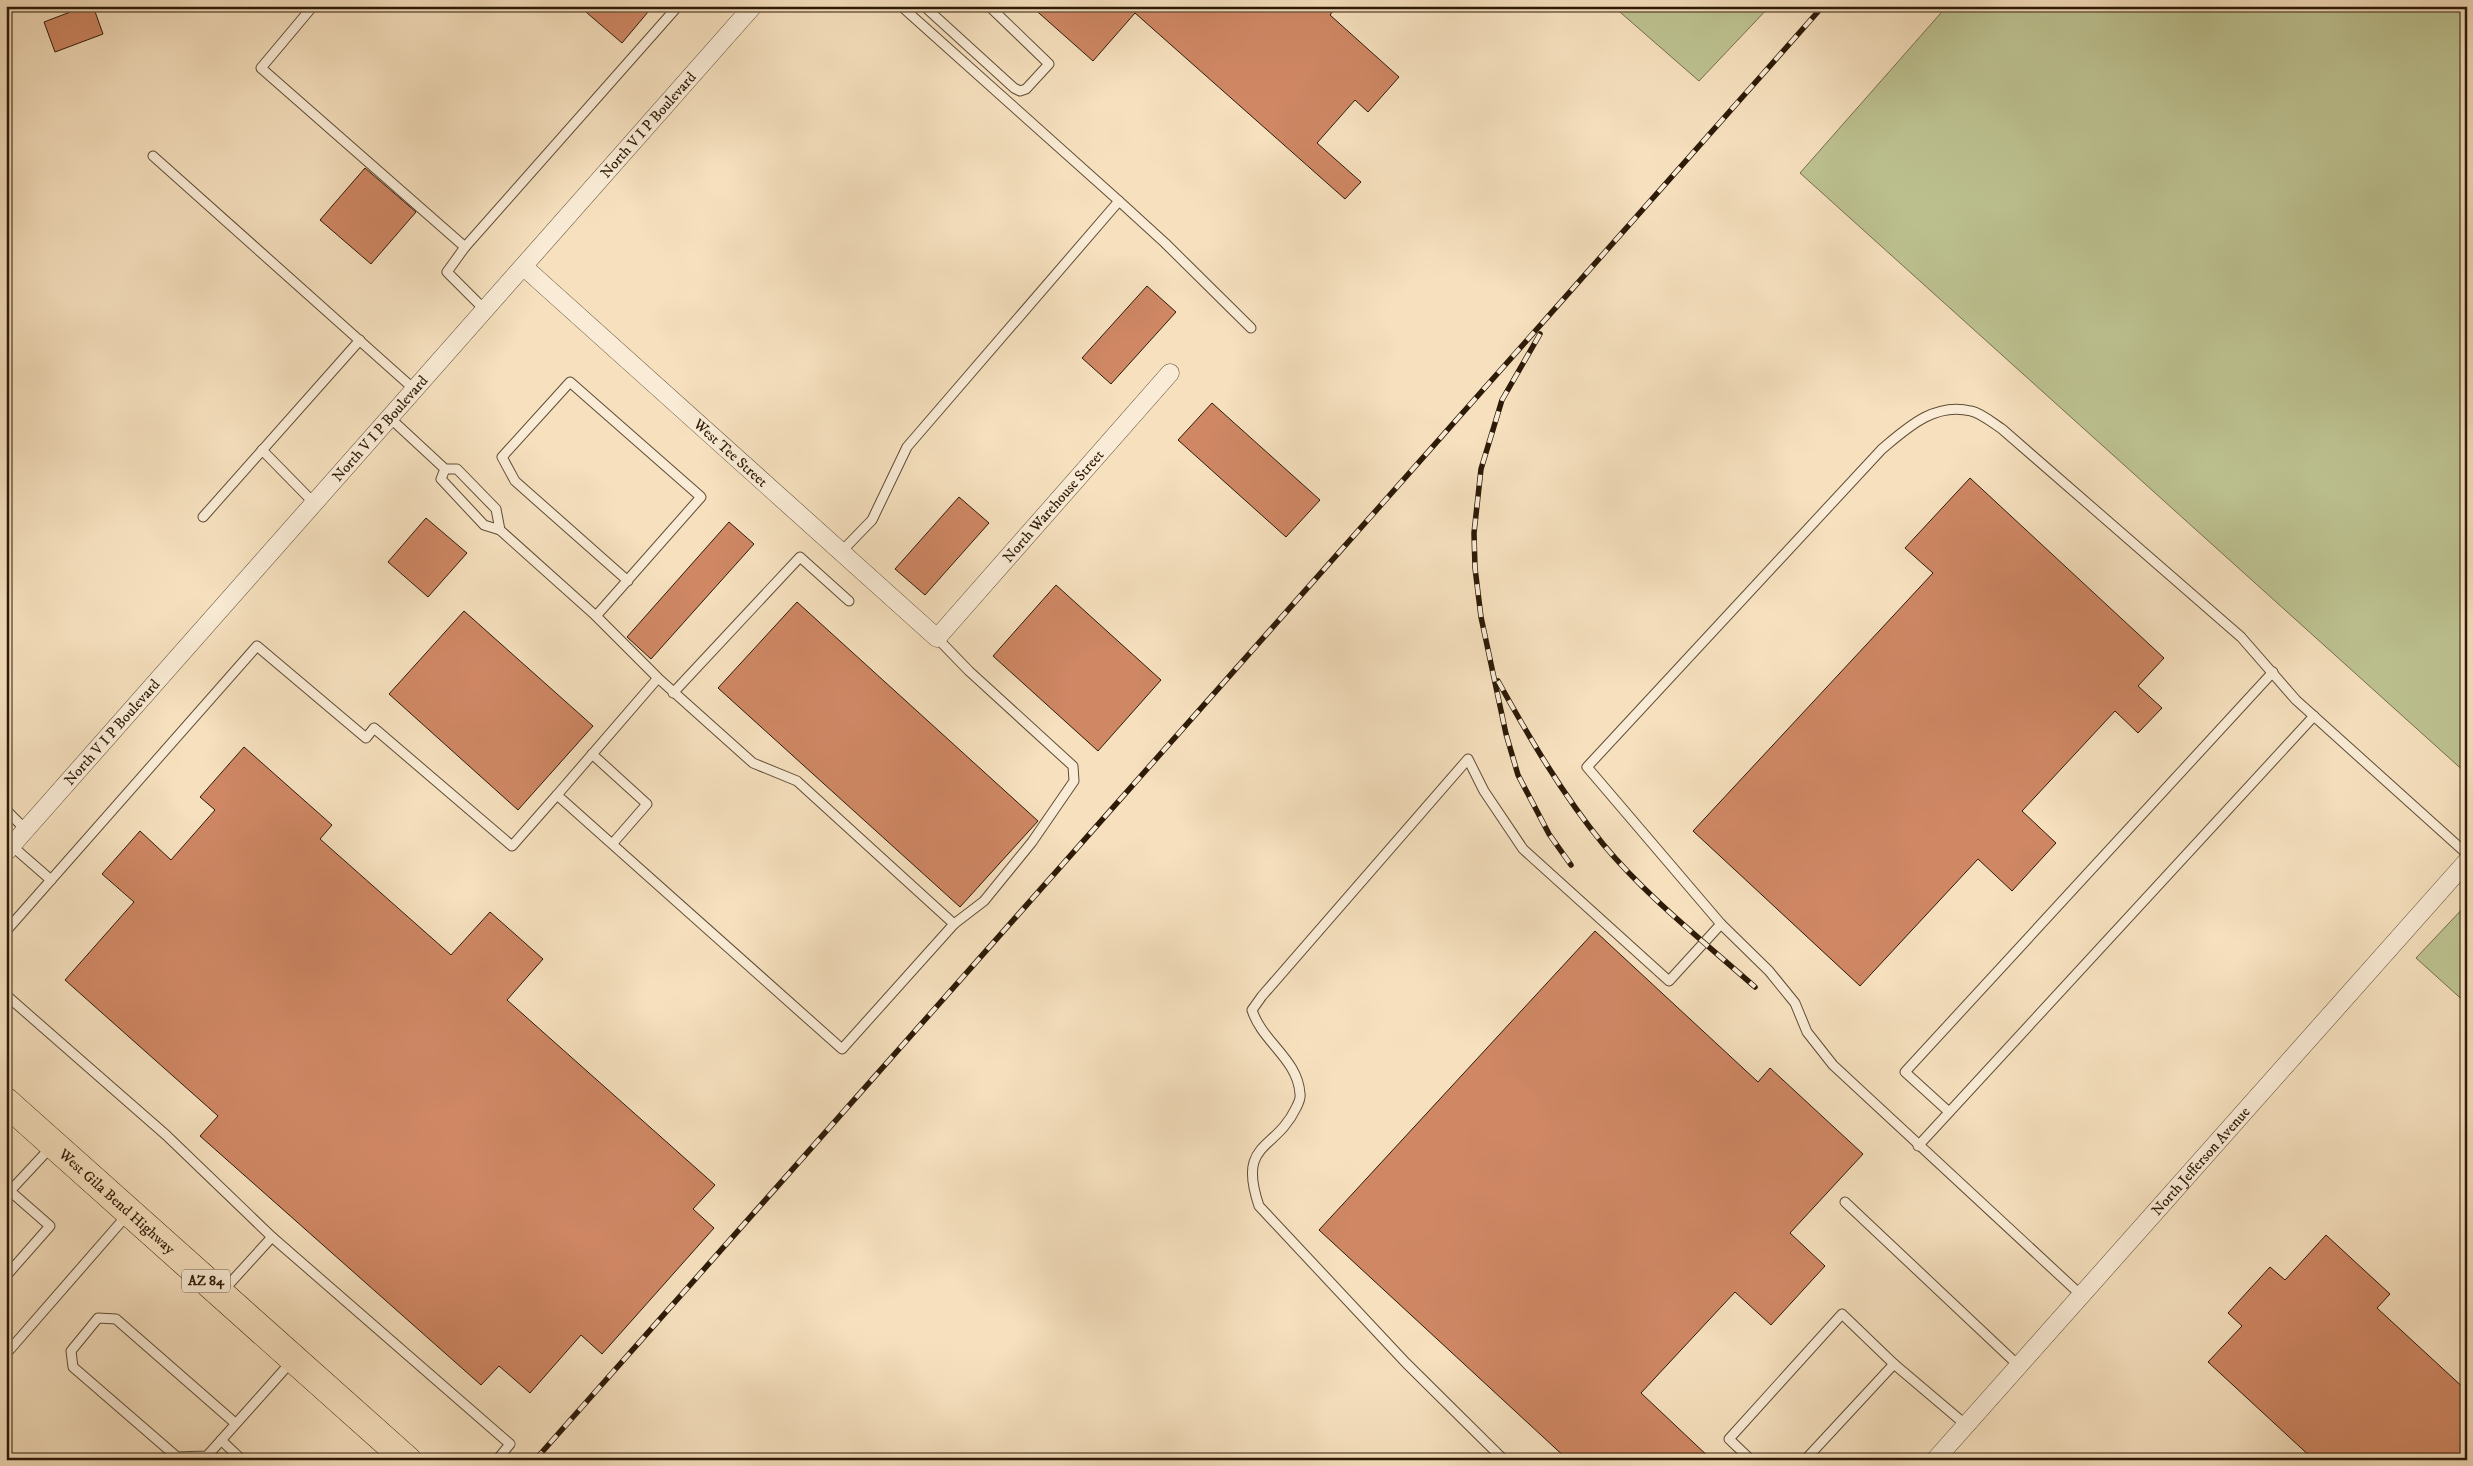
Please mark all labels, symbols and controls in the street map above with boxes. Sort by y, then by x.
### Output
street label: North V I P Boulevard [596,67,700,182]
street label: North V I P Boulevard [328,371,432,486]
street label: West Tee Street [689,414,772,491]
street label: North Warehouse Street [998,445,1108,566]
street label: North V I P Boulevard [60,675,164,789]
street label: North Jefferson Avenue [2147,1102,2254,1219]
street label: West Gila Bend Highway [54,1144,180,1259]
road number: AZ 84 [182,1270,230,1292]

